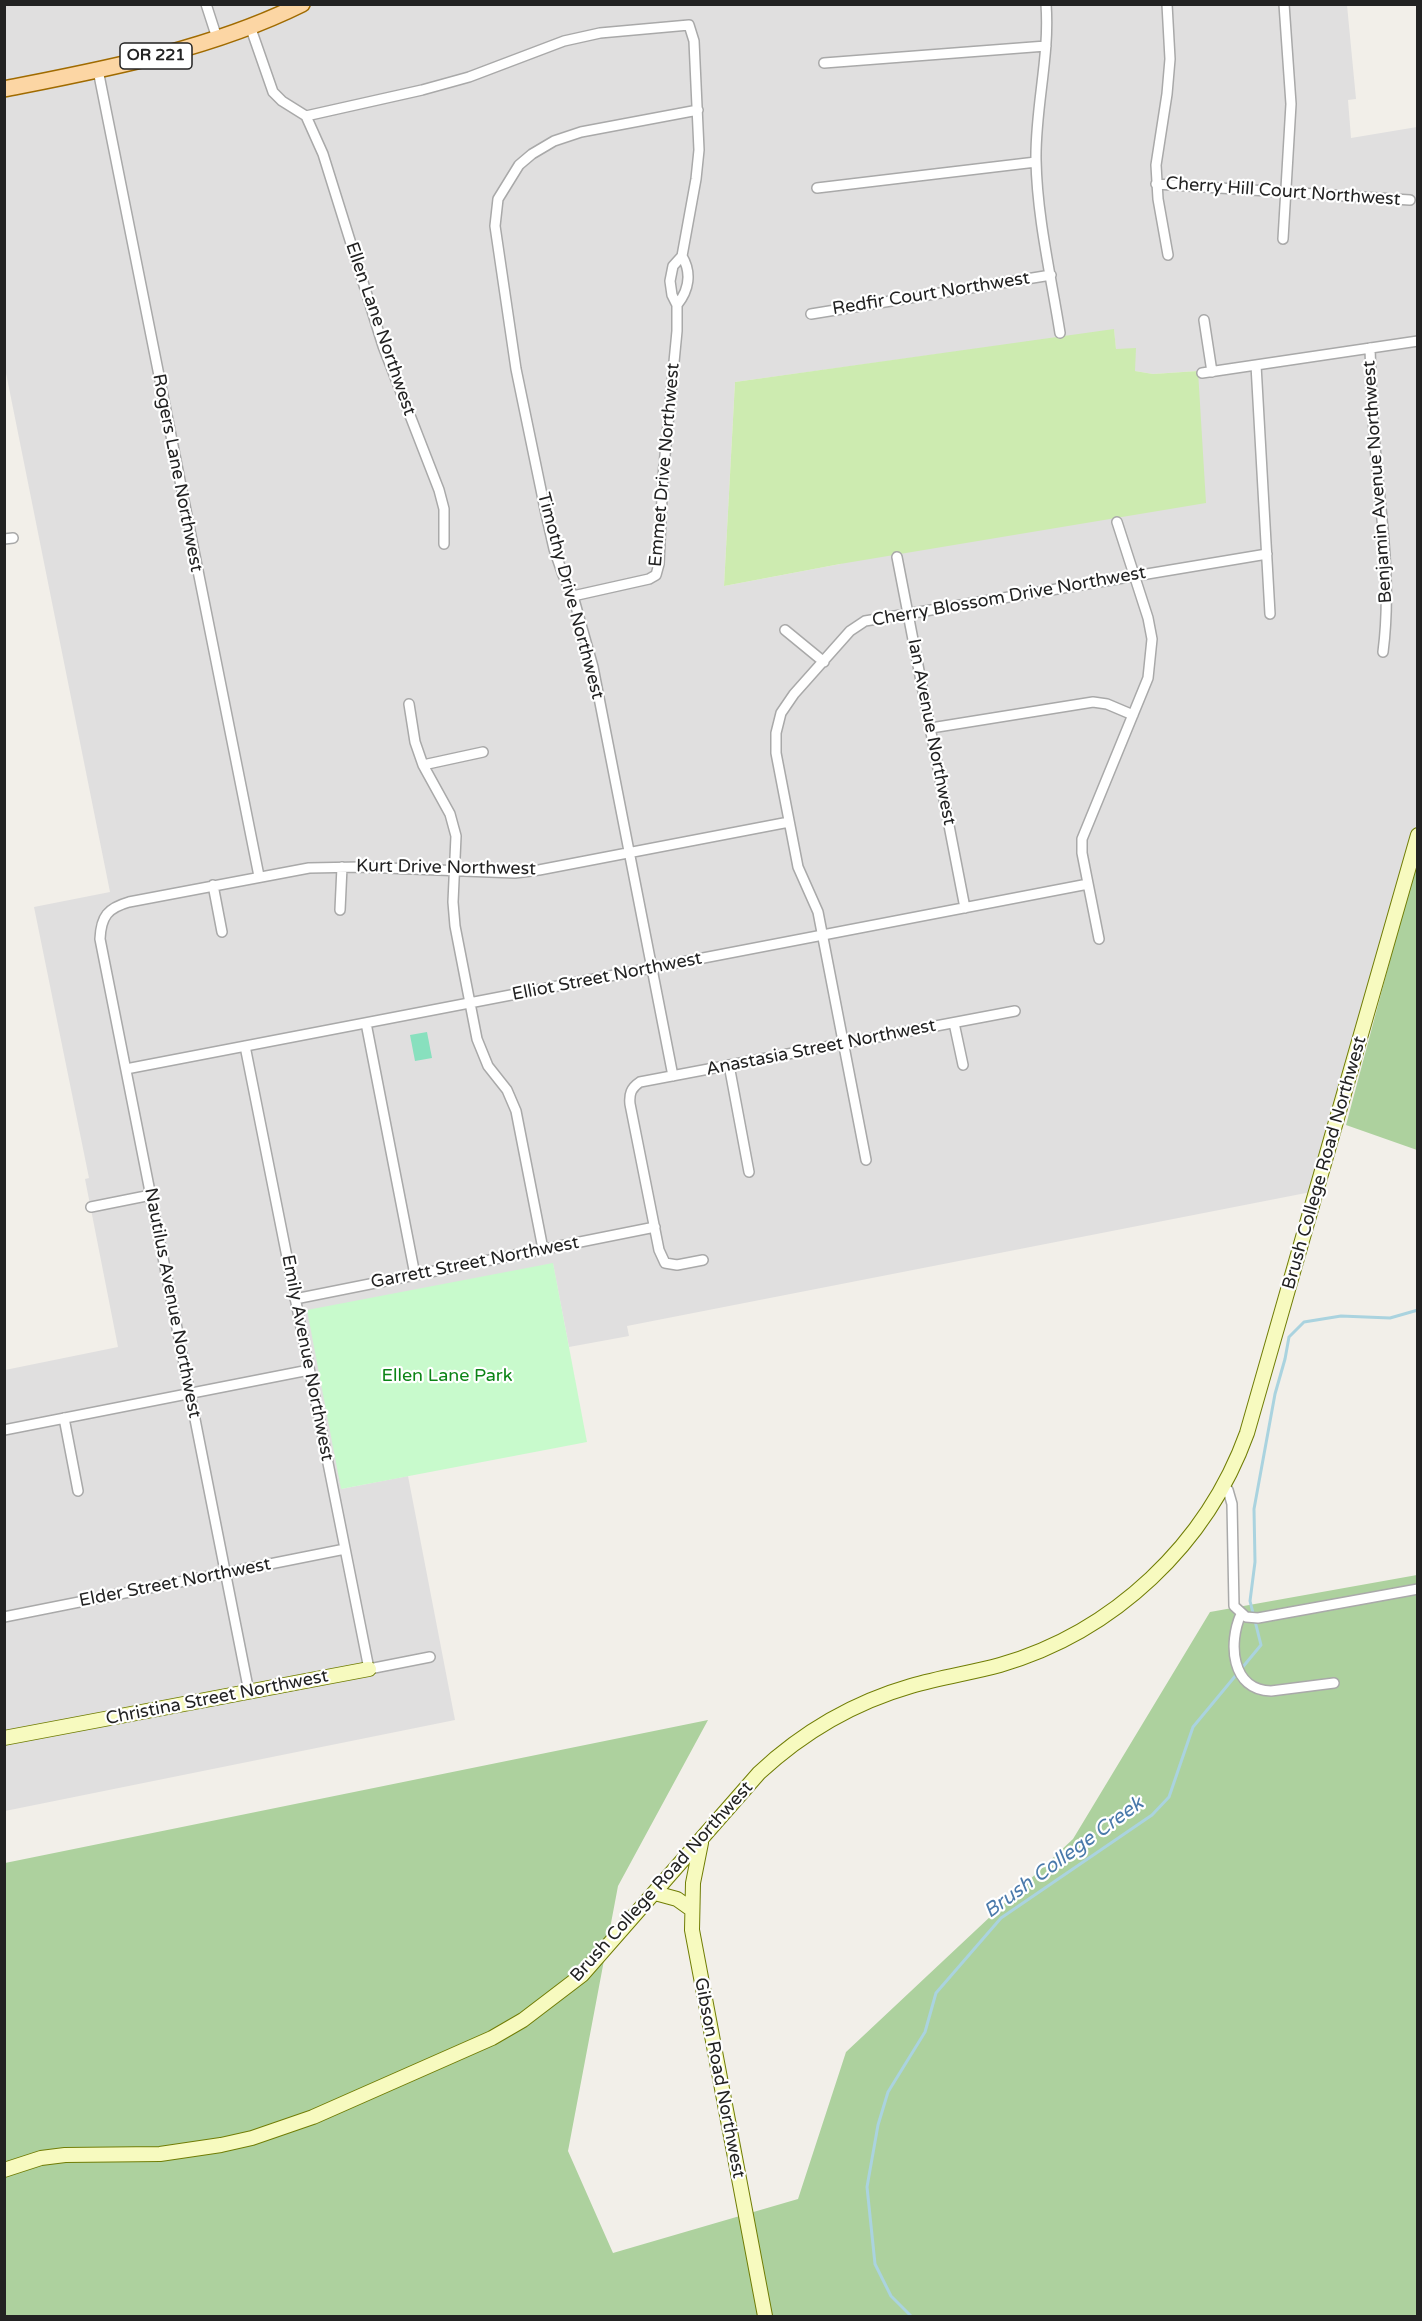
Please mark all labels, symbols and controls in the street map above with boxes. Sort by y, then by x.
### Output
road number: OR 221 [120,43,192,69]
street label: Cherry Hill Court Northwest [1165,173,1401,211]
street label: Ellen Lane Northwest [340,239,420,419]
street label: Redfir Court Northwest [831,268,1031,320]
street label: Benjamin Avenue Northwest [1359,360,1397,604]
street label: Emmet Drive Northwest [645,362,685,568]
street label: Rogers Lane Northwest [147,372,207,574]
street label: Timothy Drive Northwest [532,490,608,702]
street label: Cherry Blossom Drive Northwest [870,562,1148,632]
street label: Ian Avenue Northwest [902,637,960,827]
street label: Kurt Drive Northwest [356,856,536,880]
street label: Elliot Street Northwest [510,948,704,1006]
street label: Anastasia Street Northwest [704,1015,938,1081]
street label: Brush College Road Northwest [1278,1034,1372,1292]
street label: Nautilus Avenue Northwest [139,1186,205,1420]
street label: Garrett Street Northwest [369,1232,581,1294]
street label: Emily Avenue Northwest [276,1253,338,1463]
park label: Ellen Lane Park [381,1365,513,1387]
street label: Elder Street Northwest [77,1554,273,1612]
street label: Christina Street Northwest [104,1666,330,1730]
street label: Brush College Road Northwest [566,1777,758,1987]
water label: Brush College Creek [980,1792,1148,1924]
street label: Gibson Road Northwest [689,1976,749,2180]

